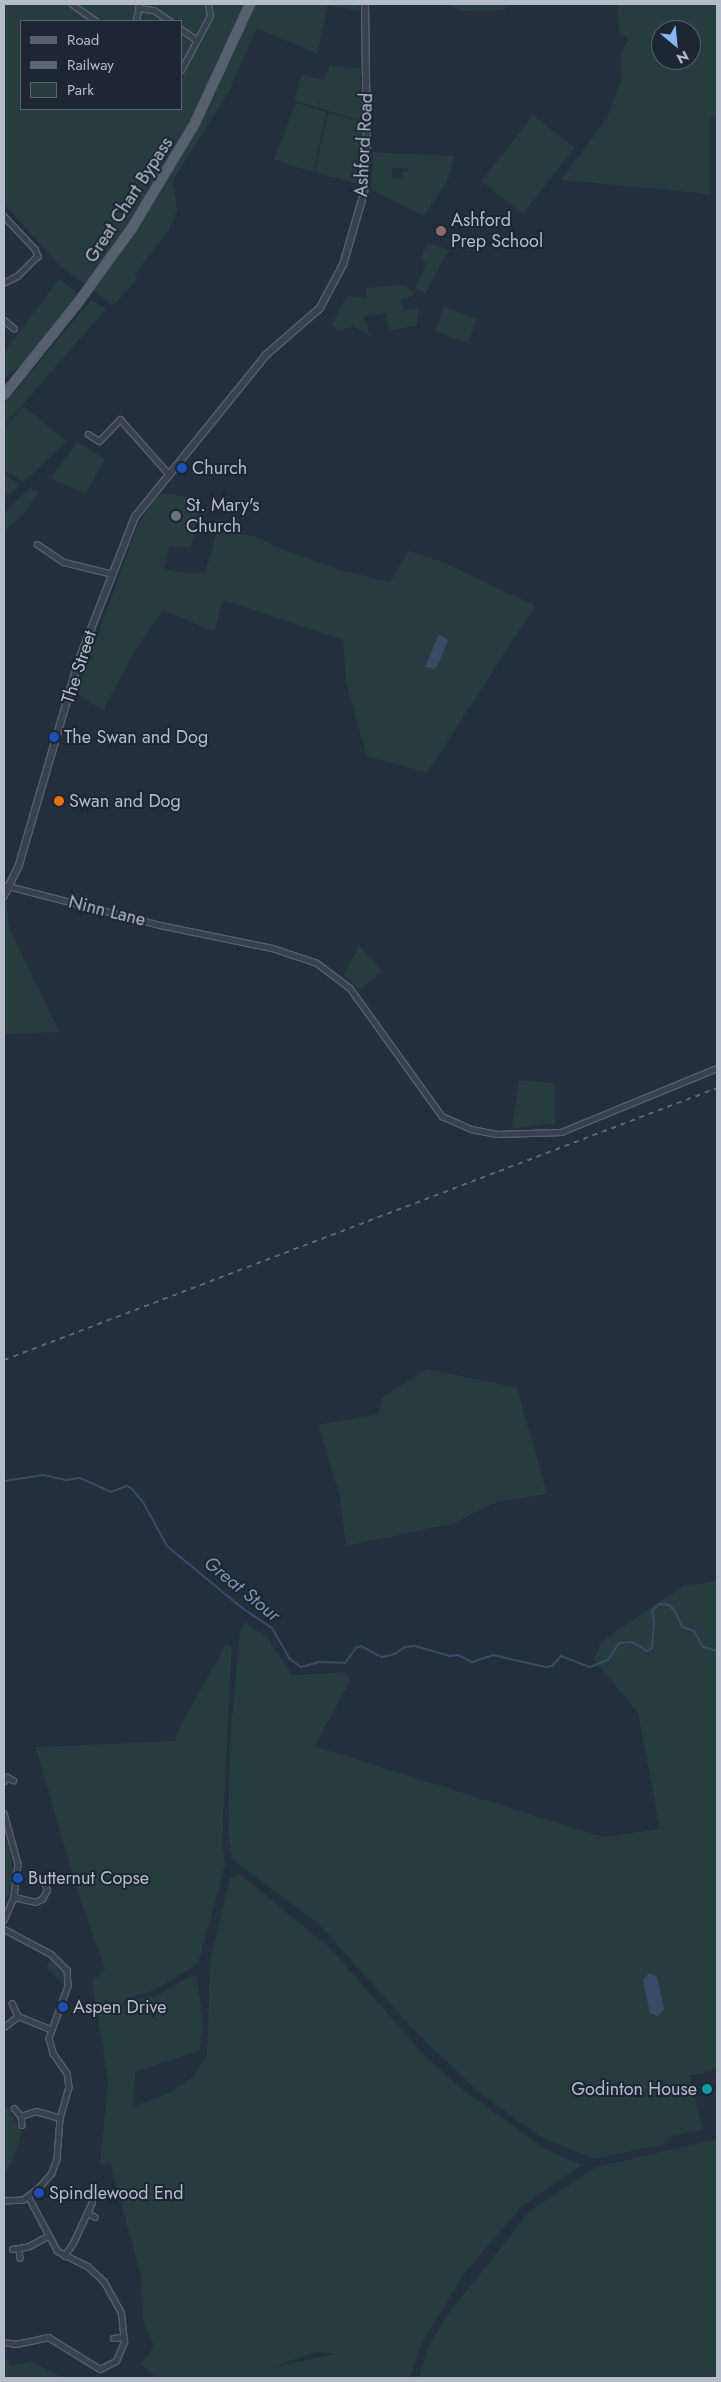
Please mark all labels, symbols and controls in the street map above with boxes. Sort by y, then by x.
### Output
legend [20,20,182,110]
north arrow [651,20,701,70]
text: Road [67,29,99,51]
text: N [673,46,692,69]
text: Railway [67,54,114,76]
text: Park [67,79,94,101]
street label: Ashford Road [350,92,378,198]
street label: Great Chart Bypass [80,133,178,267]
place label: Ashford Prep School [451,210,543,252]
marker: Ashford Prep School [435,225,447,237]
place label: Church [192,457,247,479]
marker: Church [176,462,188,474]
place label: St. Mary's Church [186,495,259,538]
marker: St. Mary's Church [170,510,182,522]
street label: The Street [57,628,101,706]
place label: The Swan and Dog [64,726,208,748]
marker: The Swan and Dog [48,731,60,743]
place label: Swan and Dog [69,790,181,812]
marker: Swan and Dog [53,795,65,807]
street label: Ninn Lane [66,891,148,931]
water label: Great Stour [199,1551,285,1627]
place label: Butternut Copse [28,1867,149,1889]
marker: Butternut Copse [12,1872,24,1884]
place label: Aspen Drive [73,1996,167,2018]
marker: Aspen Drive [57,2001,69,2013]
place label: Godinton House [571,2078,697,2100]
marker: Godinton House [701,2083,713,2095]
place label: Spindlewood End [49,2182,184,2204]
marker: Spindlewood End [33,2187,45,2199]

